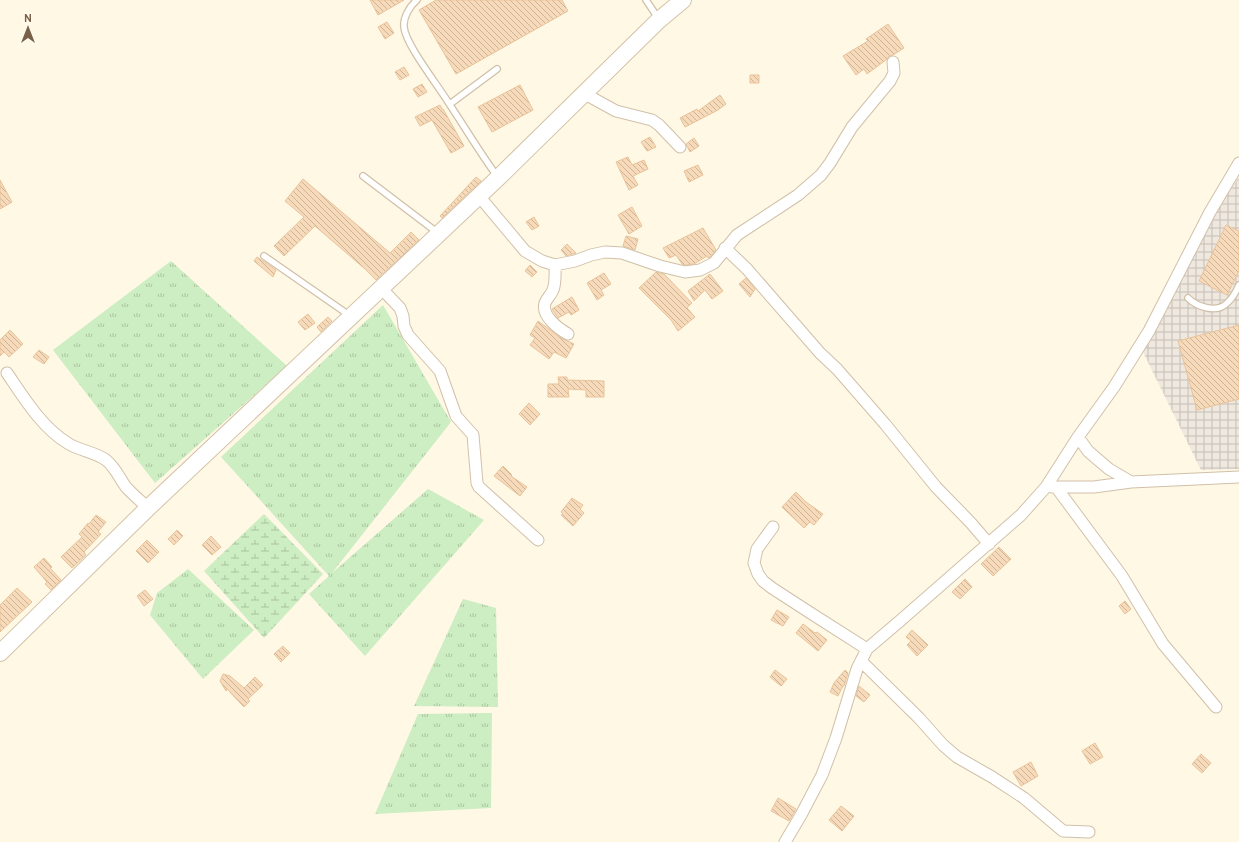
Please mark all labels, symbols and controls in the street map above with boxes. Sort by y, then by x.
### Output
north arrow [8,8,48,48]
text: N [24,12,32,26]

